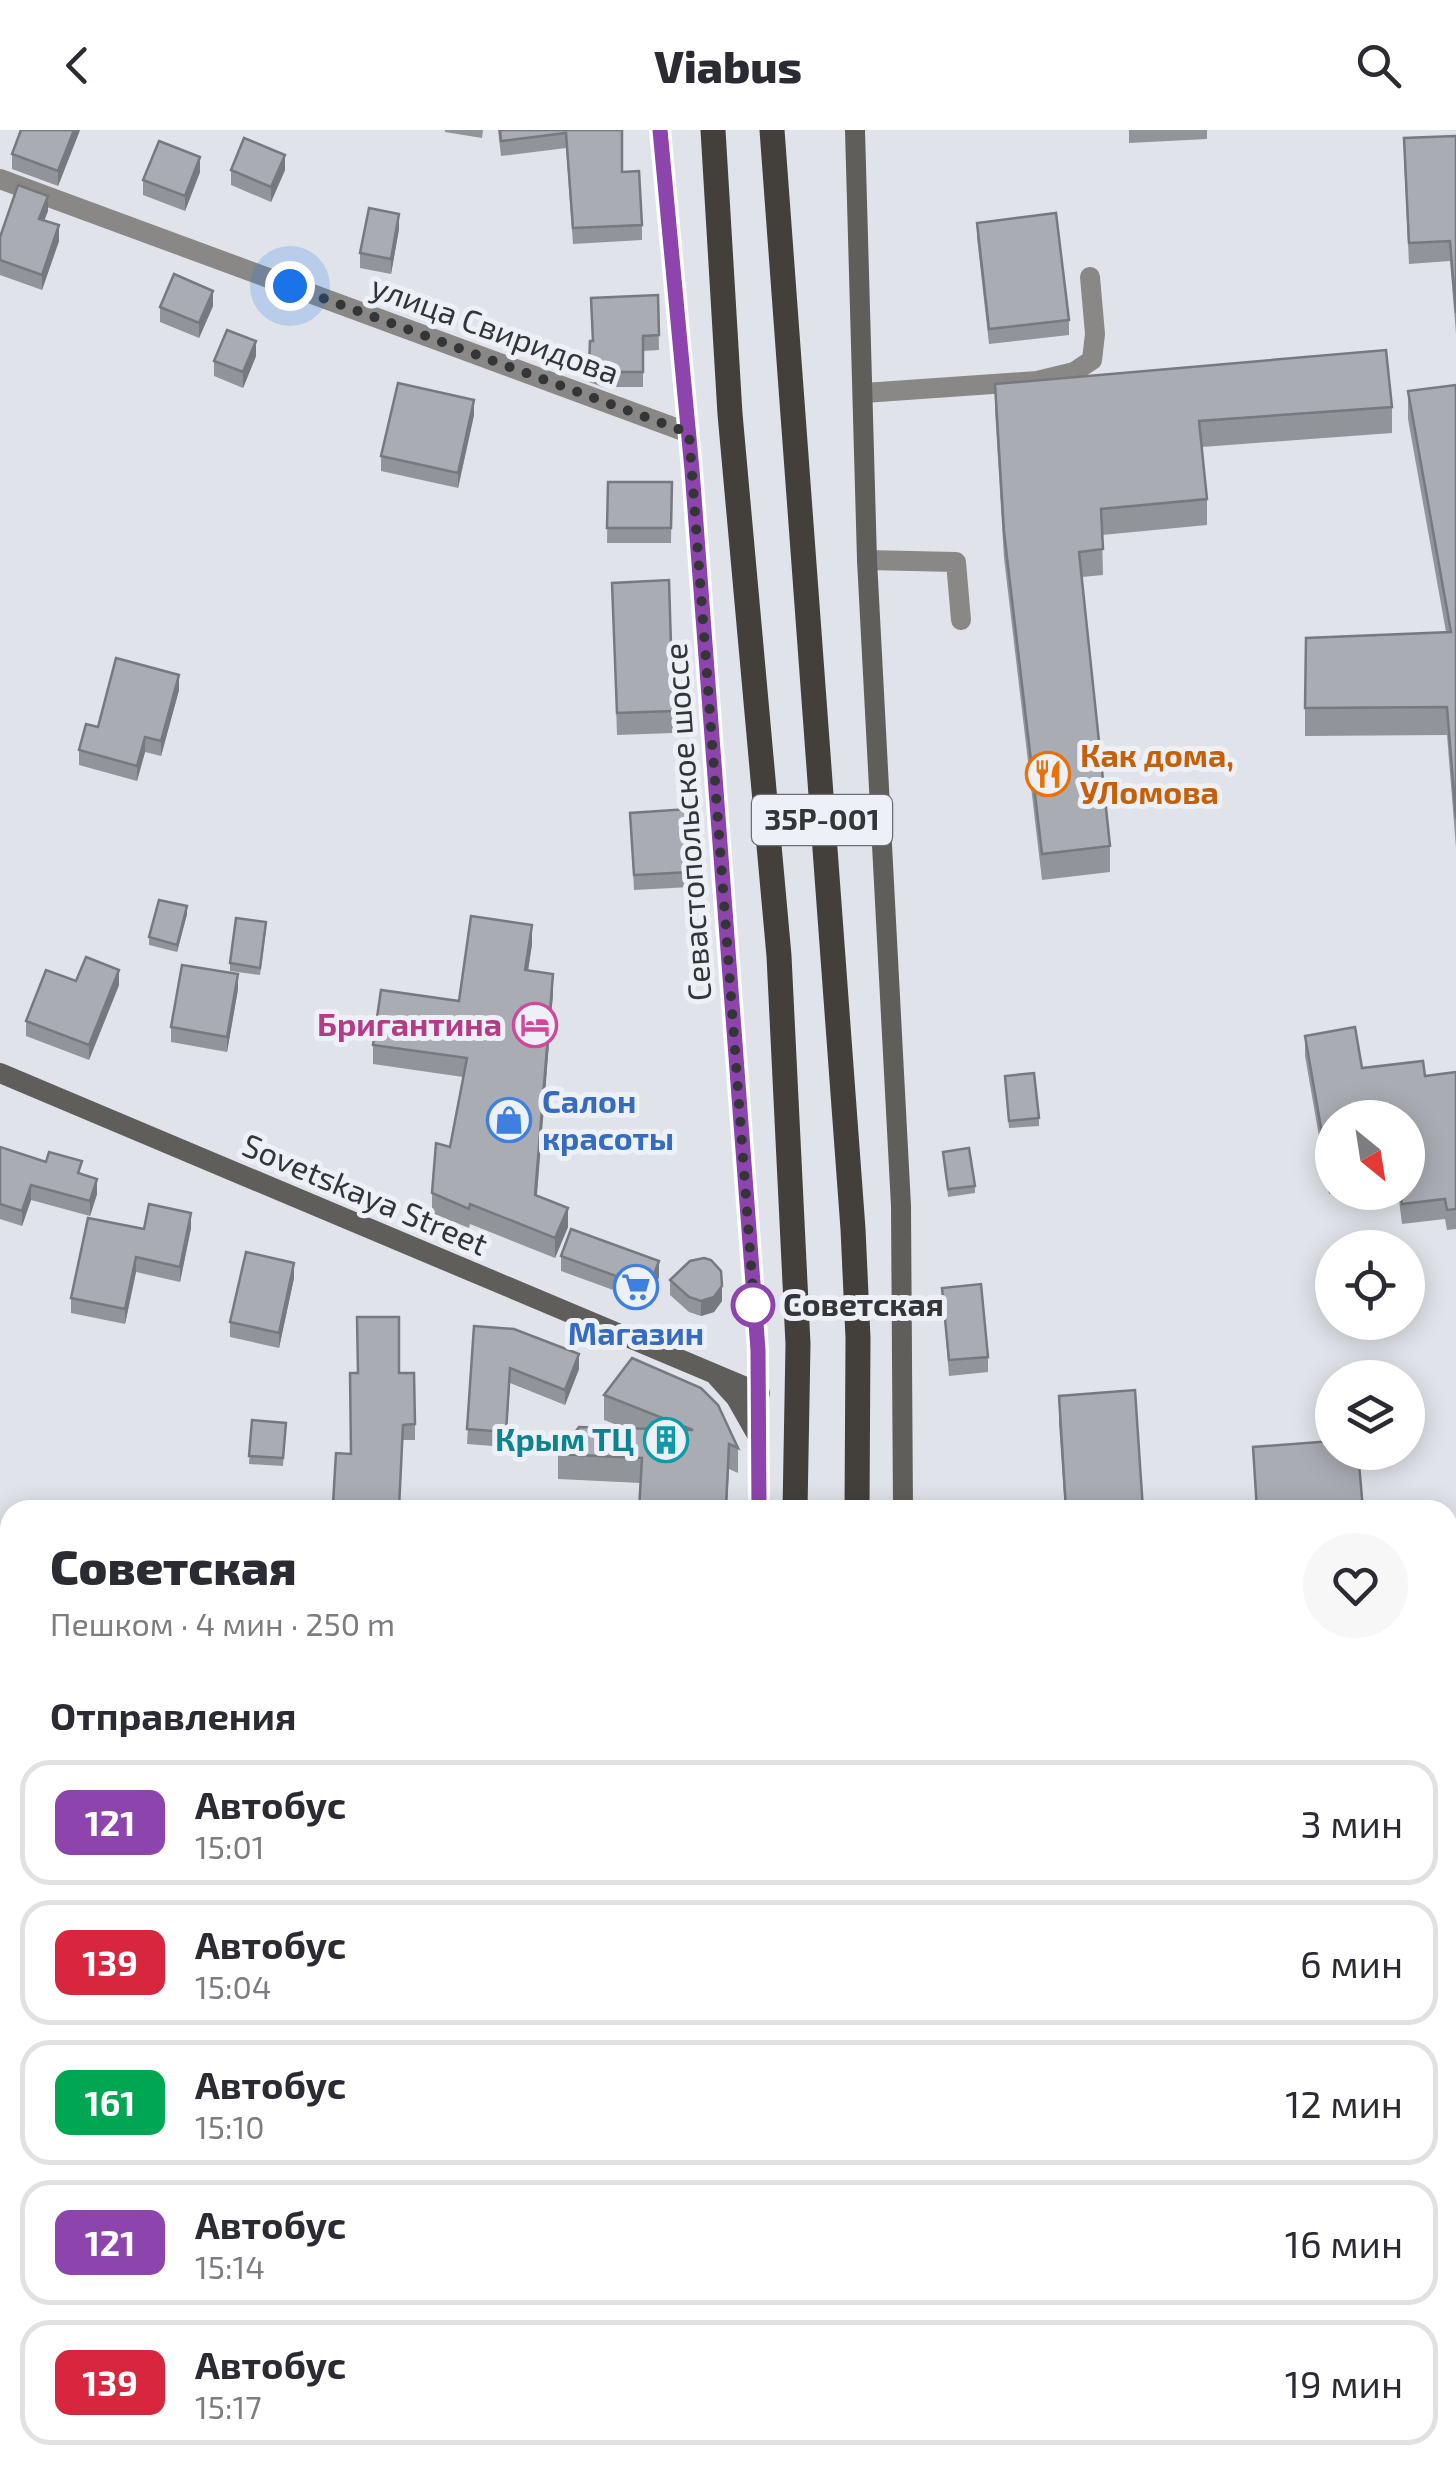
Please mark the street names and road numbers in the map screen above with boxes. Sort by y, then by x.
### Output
street label: улица Свиридова [366,266,625,392]
street label: Севастопольское шоссе [655,642,717,1002]
road number: 35Р-001 [752,795,892,845]
street label: Sovetskaya Street [237,1124,494,1262]

